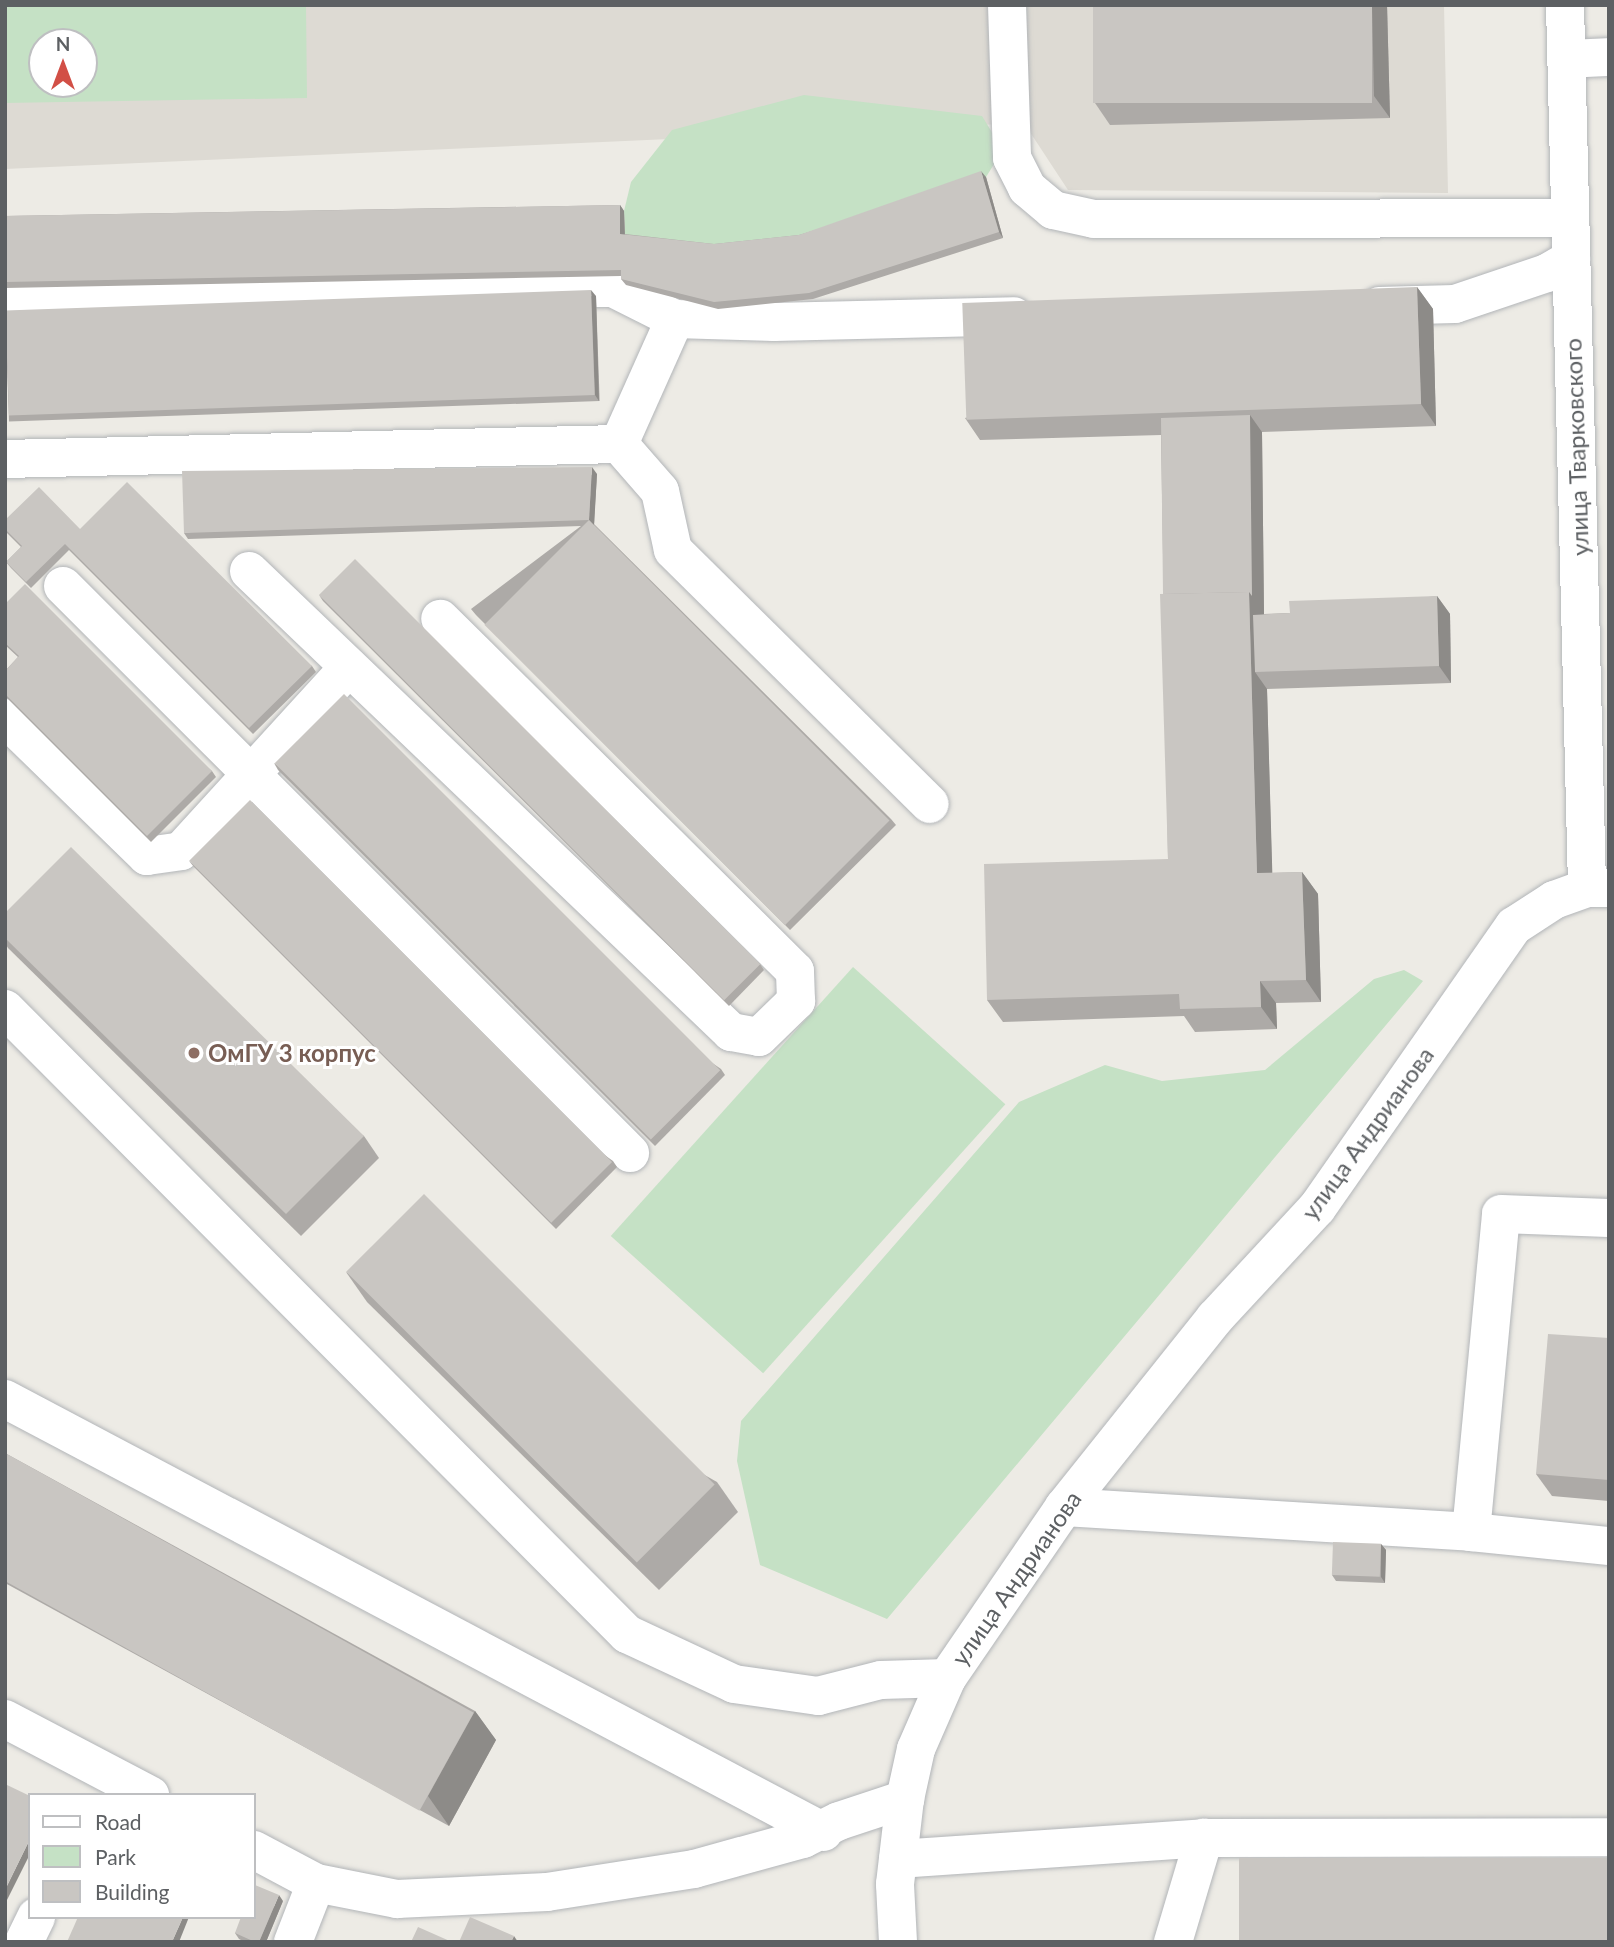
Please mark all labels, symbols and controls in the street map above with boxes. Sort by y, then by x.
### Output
north arrow [28,28,98,98]
text: N [56,32,70,55]
street label: улица Тварковского [1558,338,1594,556]
place label: ОмГУ 3 корпус [208,1039,376,1067]
street label: улица Андрианова [1295,1041,1439,1225]
marker: ОмГУ 3 корпус [186,1045,202,1061]
street label: улица Андрианова [945,1485,1087,1671]
legend [28,1793,256,1919]
text: Road [95,1809,142,1834]
text: Park [95,1844,136,1869]
text: Building [95,1879,170,1904]

